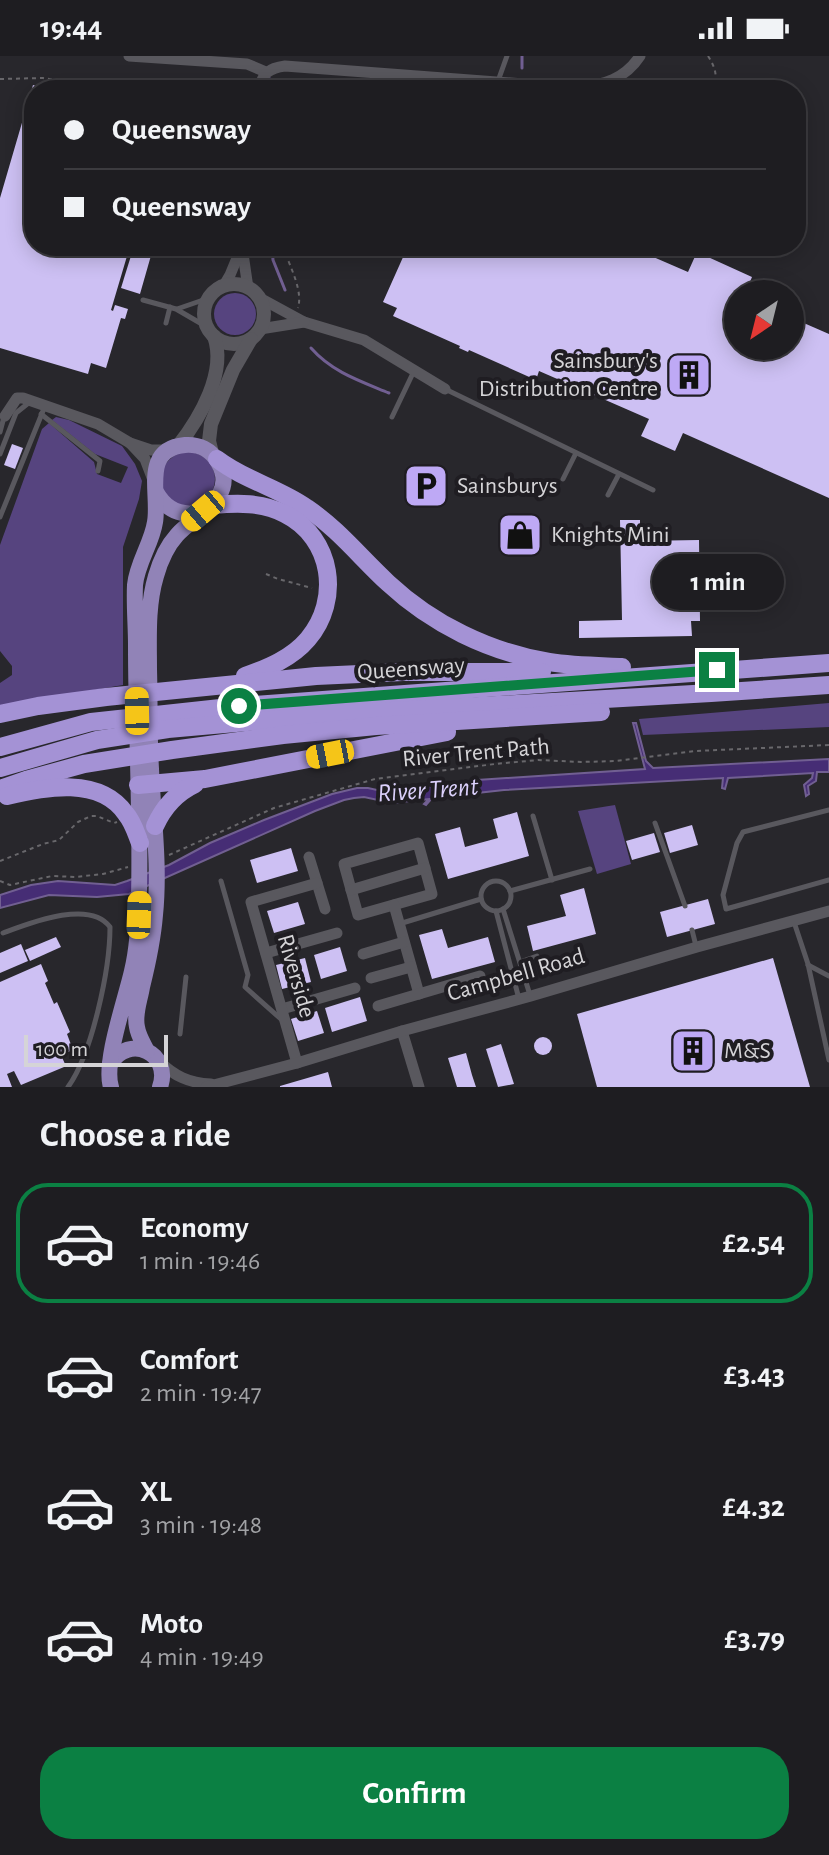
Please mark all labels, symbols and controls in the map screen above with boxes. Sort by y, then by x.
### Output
text: 19:44 [40,13,102,43]
text: Queensway [112,115,251,145]
text: Queensway [112,192,251,222]
north arrow [724,280,804,360]
map controls [724,280,804,360]
place label: Sainsbury's Distribution Centre [479,349,658,401]
building icon: Sainsbury's Distribution Centre [665,351,713,399]
parking icon: Sainsburys [402,462,450,510]
place label: Sainsburys [457,474,558,498]
car [177,486,229,536]
shop icon: Knights Mini [496,511,544,559]
place label: Knights Mini [551,523,670,547]
callout: 1 min [651,554,783,610]
text: 1 min [691,569,745,595]
route end [699,652,735,688]
street label: Queensway [356,653,466,685]
car [125,687,149,735]
route start [221,688,257,724]
street label: River Trent Path [401,735,551,771]
car [304,738,356,770]
water label: River Trent [377,773,480,806]
car [126,891,152,939]
street label: Riverside [273,931,319,1021]
street label: Campbell Road [445,944,587,1006]
building icon: M&S [669,1027,717,1075]
scale bar [24,1031,168,1067]
text: 100 m [36,1038,88,1060]
place label: M&S [724,1039,771,1063]
text: Choose a ride [40,1117,230,1153]
icon: car [44,1207,116,1279]
text: Economy [140,1213,249,1243]
text: £2.54 [723,1228,785,1258]
text: 1 min · 19:46 [140,1248,260,1274]
icon: car [44,1339,116,1411]
text: Comfort [140,1345,239,1375]
text: £3.43 [724,1360,785,1390]
text: 2 min · 19:47 [140,1380,262,1406]
icon: car [44,1471,116,1543]
text: XL [140,1477,172,1507]
text: £4.32 [723,1492,785,1522]
text: 3 min · 19:48 [140,1512,262,1538]
icon: car [44,1603,116,1675]
text: Moto [140,1609,203,1639]
text: £3.79 [724,1624,785,1654]
text: 4 min · 19:49 [140,1644,264,1670]
button: Confirm [40,1747,789,1839]

